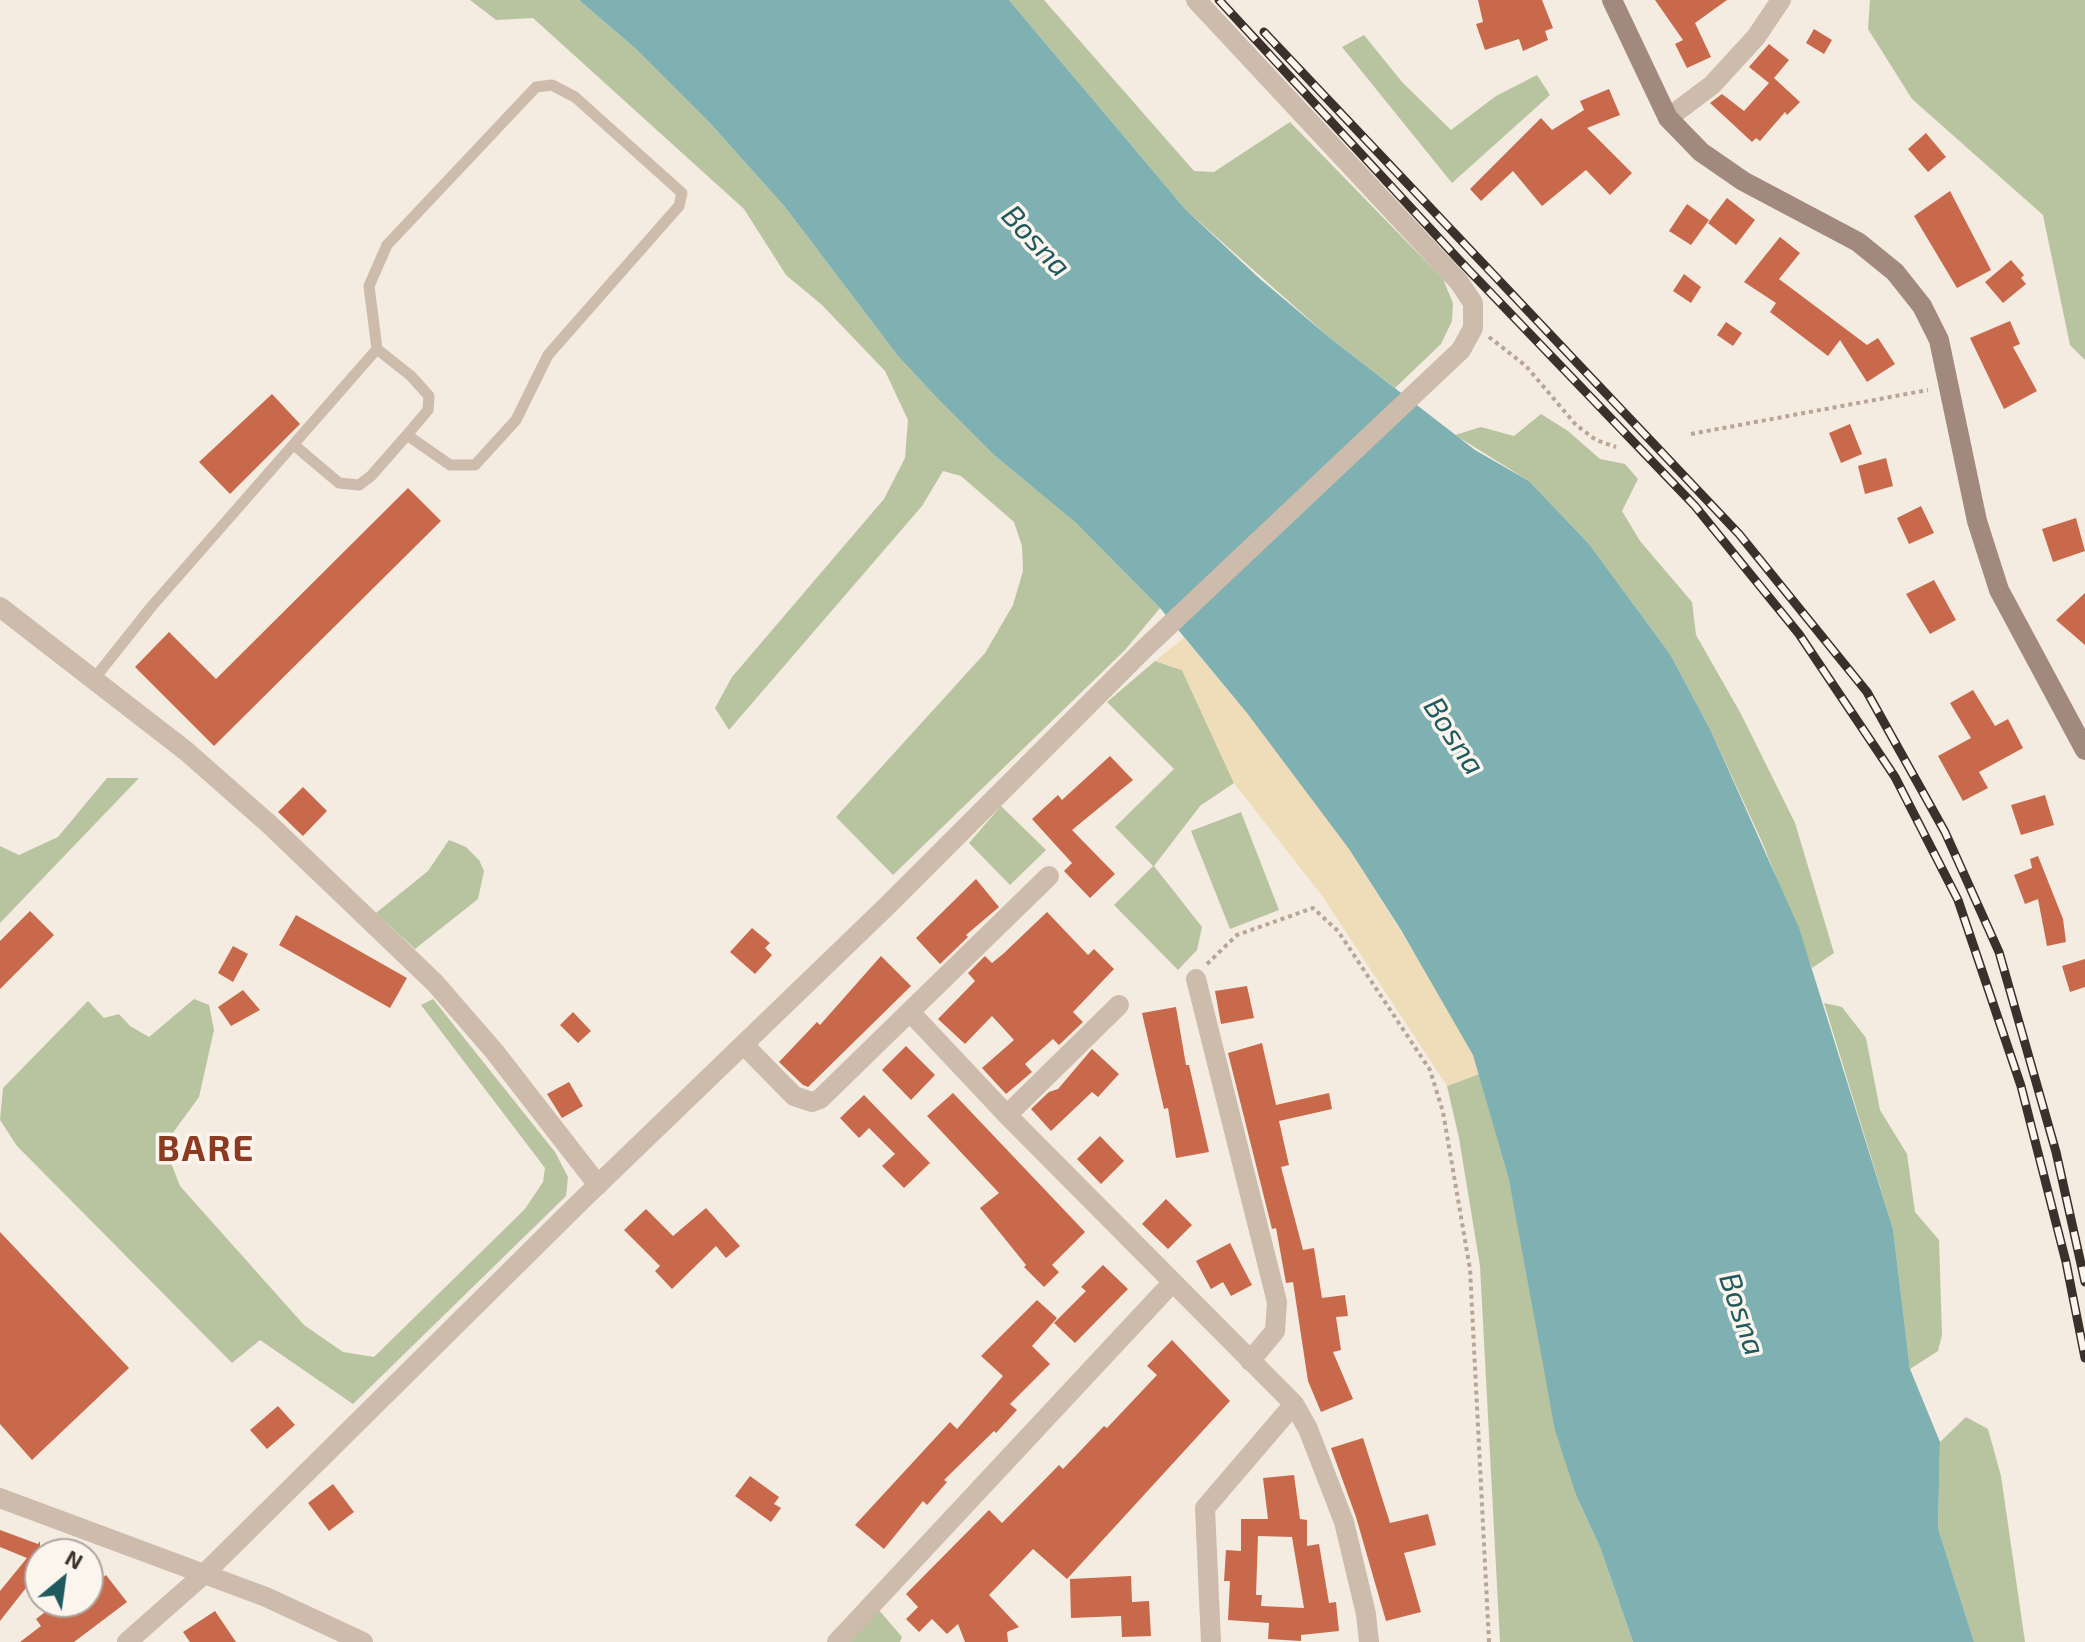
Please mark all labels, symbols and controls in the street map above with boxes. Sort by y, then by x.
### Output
water label: Bosna [994,198,1078,284]
water label: Bosna [1416,690,1492,782]
district label: BARE [157,1127,255,1171]
water label: Bosna [1711,1268,1773,1360]
north arrow [24,1538,104,1618]
text: N [61,1544,88,1574]

